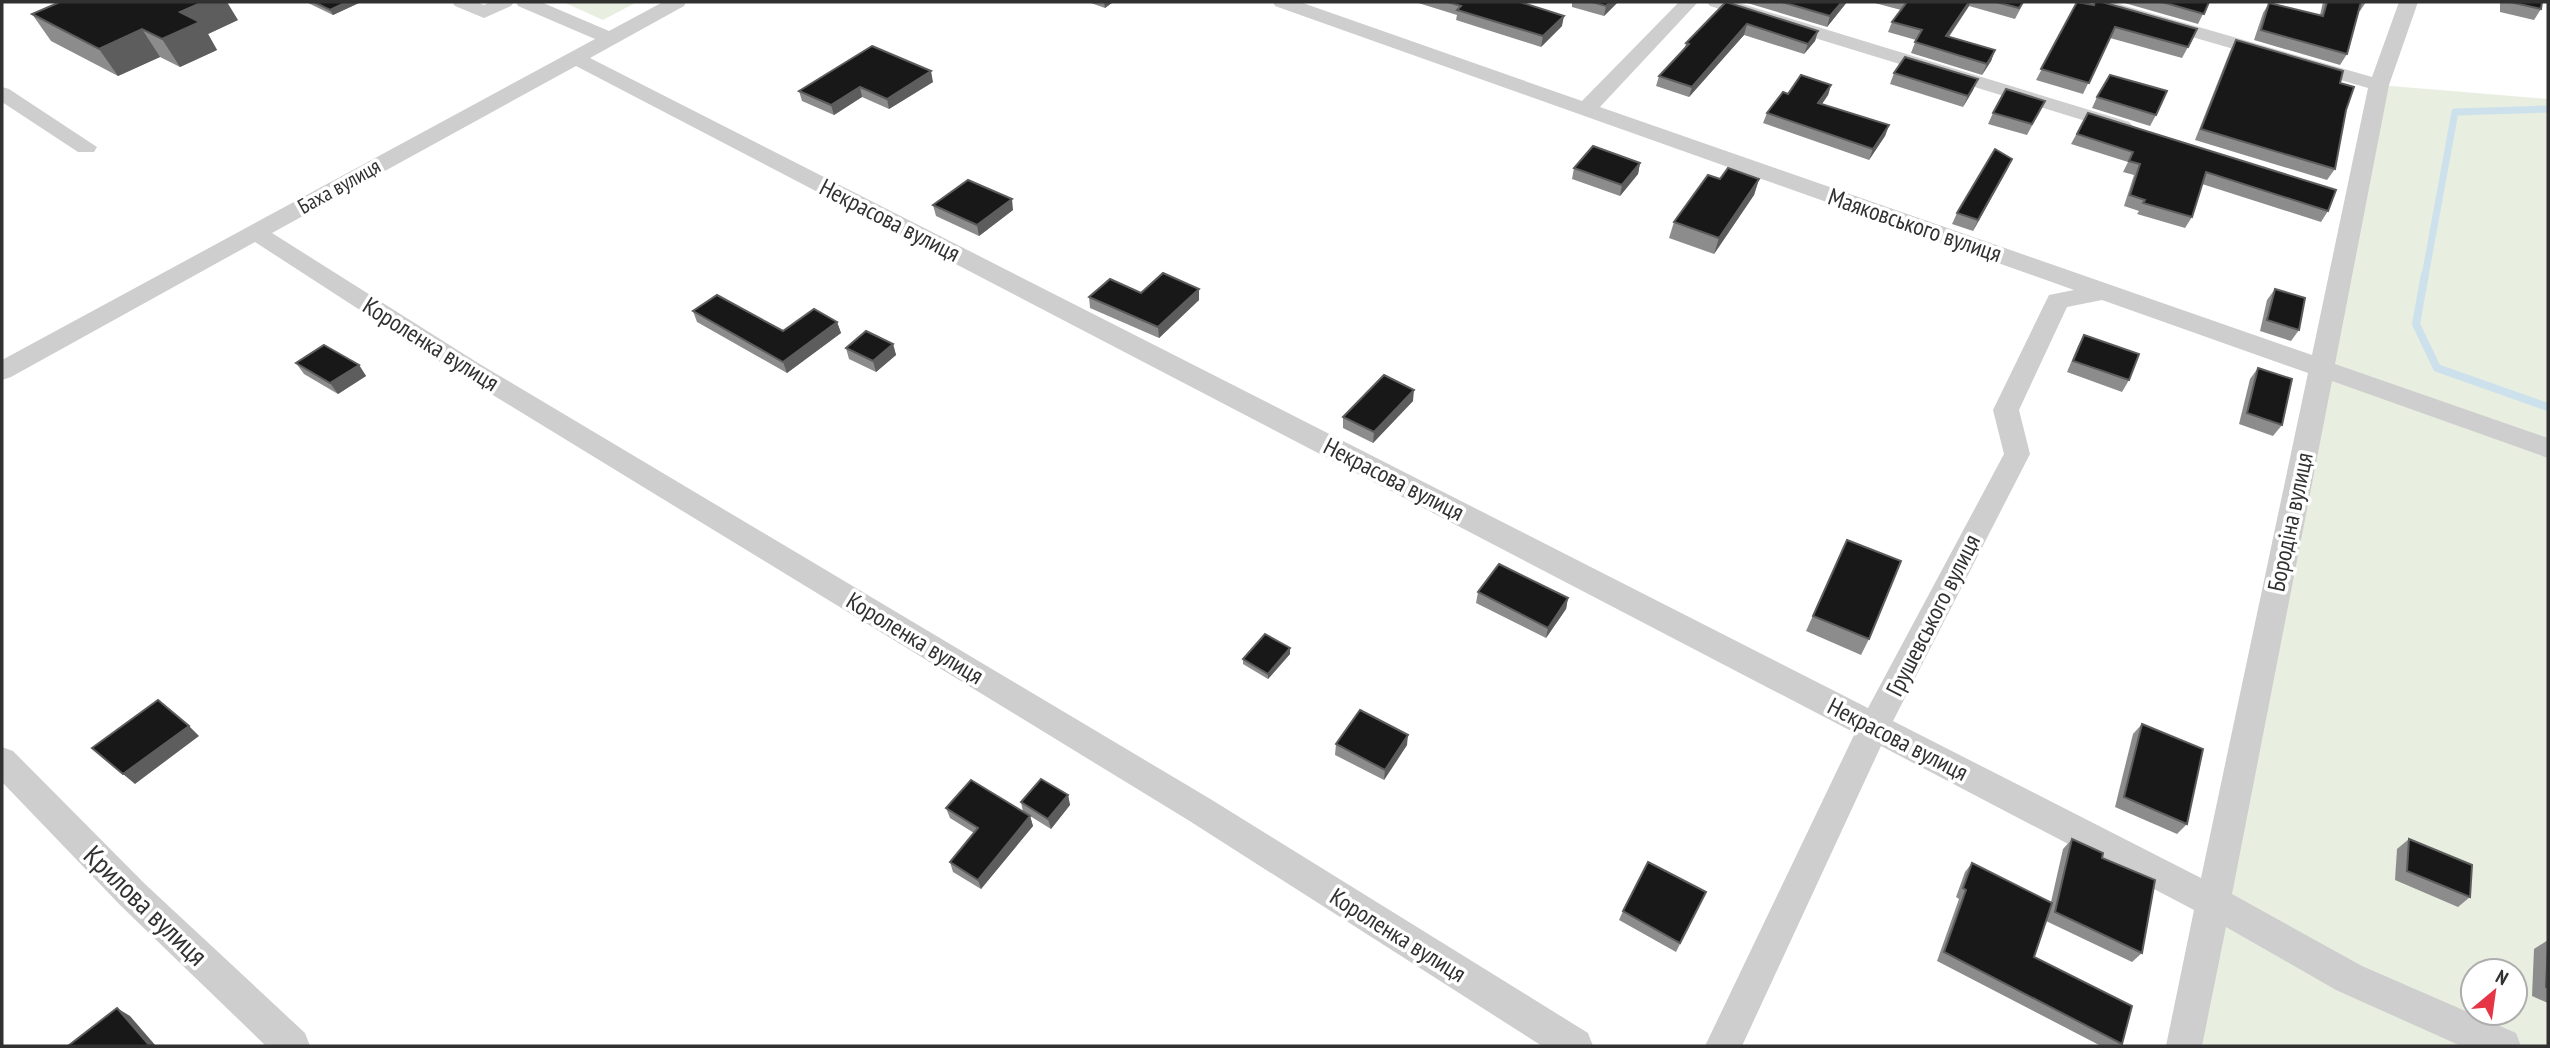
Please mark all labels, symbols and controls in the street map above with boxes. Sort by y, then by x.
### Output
street label: Баха вулиця [293,152,385,220]
street label: Некрасова вулиця [815,171,965,269]
street label: Маяковського вулиця [1824,181,2006,269]
street label: Короленка вулиця [357,290,505,398]
street label: Некрасова вулиця [1319,430,1469,528]
street label: Бородіна вулиця [2260,450,2320,594]
street label: Грушевського вулиця [1879,529,1987,701]
street label: Короленка вулиця [841,585,989,691]
street label: Некрасова вулиця [1823,690,1973,788]
street label: Крилова вулиця [76,837,216,973]
street label: Короленка вулиця [1324,881,1472,989]
north arrow [2459,957,2529,1027]
text: N [2492,964,2513,990]

